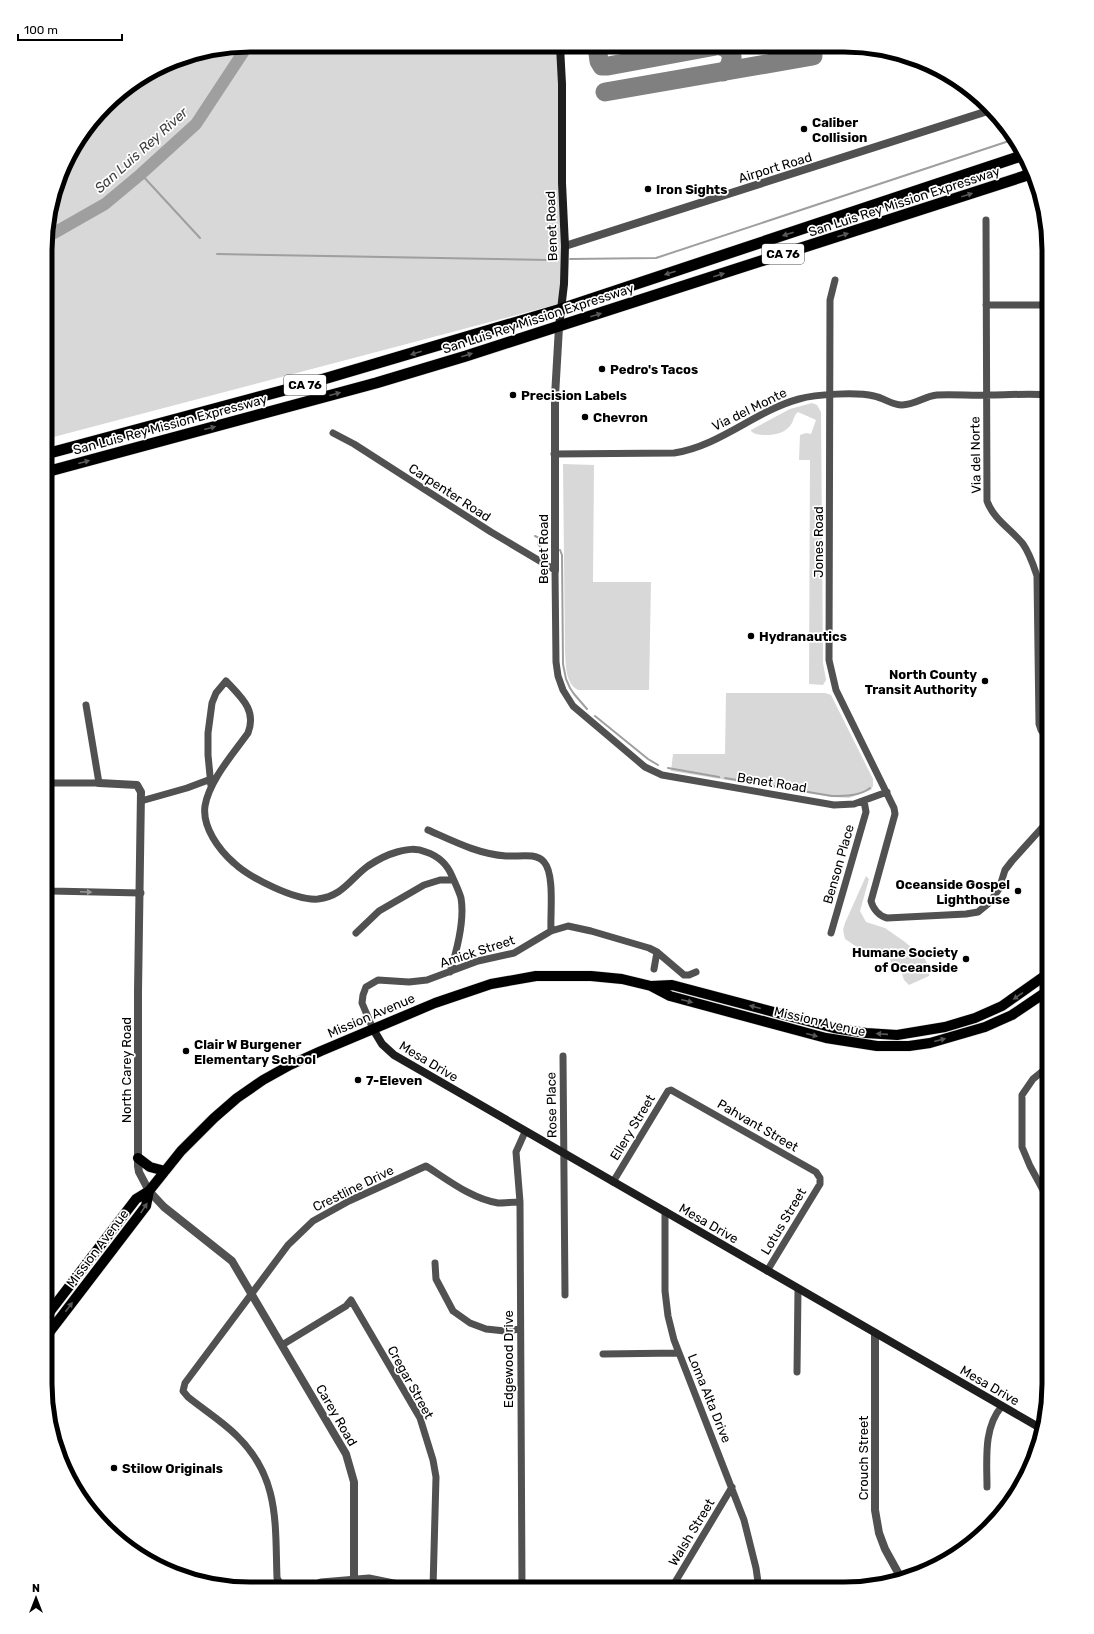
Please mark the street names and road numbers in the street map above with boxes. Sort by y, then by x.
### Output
street label: Airport Road [737,149,814,186]
street label: San Luis Rey Mission Expressway [807,163,1002,240]
street label: Benet Road [543,191,560,261]
road number: CA 76 [762,244,804,264]
street label: San Luis Rey Mission Expressway [441,280,636,357]
road number: CA 76 [284,375,326,395]
street label: Via del Monte [709,385,789,434]
street label: San Luis Rey Mission Expressway [71,391,269,458]
street label: Via del Norte [967,416,984,494]
street label: Carpenter Road [406,460,493,524]
street label: Jones Road [811,506,826,578]
street label: Benet Road [536,514,551,584]
street label: Benet Road [736,770,808,795]
street label: Benson Place [820,823,857,906]
street label: Amick Street [438,932,517,971]
street label: Mission Avenue [325,990,417,1041]
street label: Mission Avenue [773,1004,867,1039]
street label: North Carey Road [119,1017,134,1123]
street label: Mesa Drive [397,1038,461,1085]
street label: Rose Place [543,1072,560,1138]
street label: Ellery Street [607,1092,658,1163]
street label: Pahvant Street [715,1096,801,1155]
street label: Crestline Drive [310,1162,396,1215]
street label: Lotus Street [758,1185,809,1257]
street label: Mesa Drive [676,1200,741,1246]
street label: Mission Avenue [63,1206,132,1290]
street label: Edgewood Drive [501,1310,517,1408]
street label: Cregar Street [383,1343,437,1422]
street label: Loma Alta Drive [685,1351,734,1445]
street label: Mesa Drive [957,1362,1022,1408]
street label: Carey Road [313,1382,360,1449]
street label: Crouch Street [856,1416,871,1500]
street label: Walsh Street [665,1496,717,1569]

